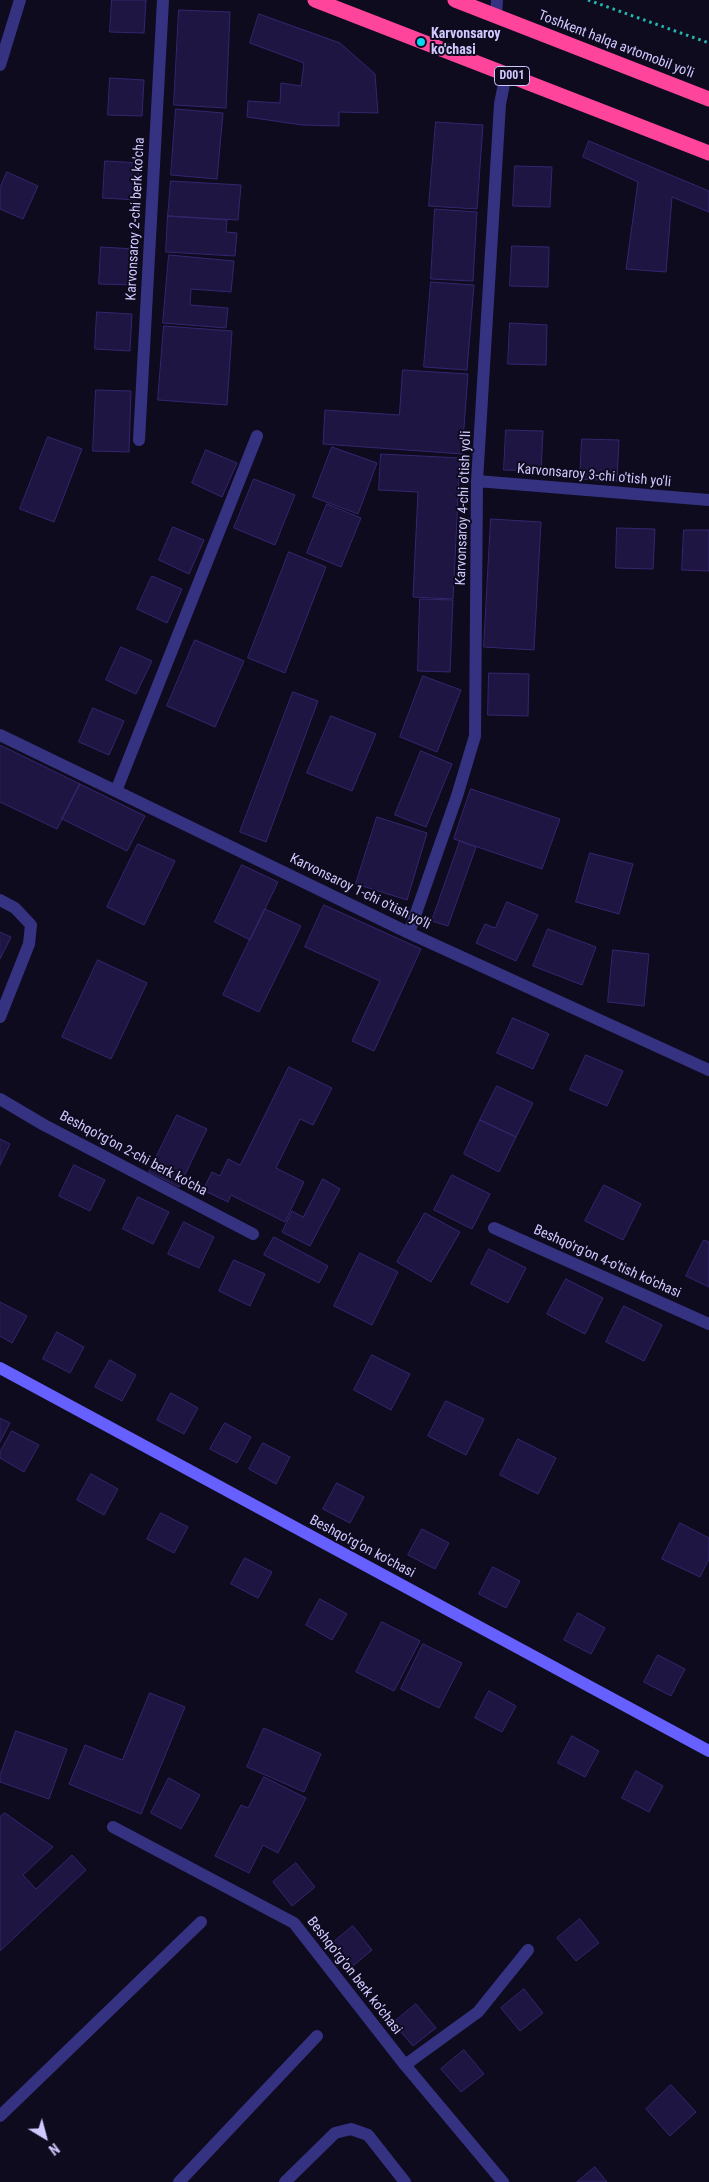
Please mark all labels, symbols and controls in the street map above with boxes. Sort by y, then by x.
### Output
street label: Toshkent halqa avtomobil yo'li [536,7,696,83]
place label: Karvonsaroy ko'chasi [431,26,501,58]
marker: Karvonsaroy ko'chasi [415,36,427,48]
road number: D001 [494,66,530,85]
street label: Karvonsaroy 2-chi berk ko'cha [123,137,149,301]
street label: Karvonsaroy 4-chi o'tish yo'li [453,430,475,586]
street label: Karvonsaroy 3-chi o'tish yo'li [516,461,672,491]
street label: Karvonsaroy 1-chi o'tish yo'li [287,851,433,933]
street label: Beshqo'rg'on 2-chi berk ko'cha [56,1108,210,1200]
street label: Beshqo'rg'on 4-o'tish ko'chasi [531,1222,683,1302]
street label: Beshqo'rg'on ko'chasi [306,1512,418,1582]
street label: Beshqo'rg'on berk ko'chasi [303,1914,405,2038]
north arrow [20,2112,70,2162]
text: N [46,2140,62,2158]

